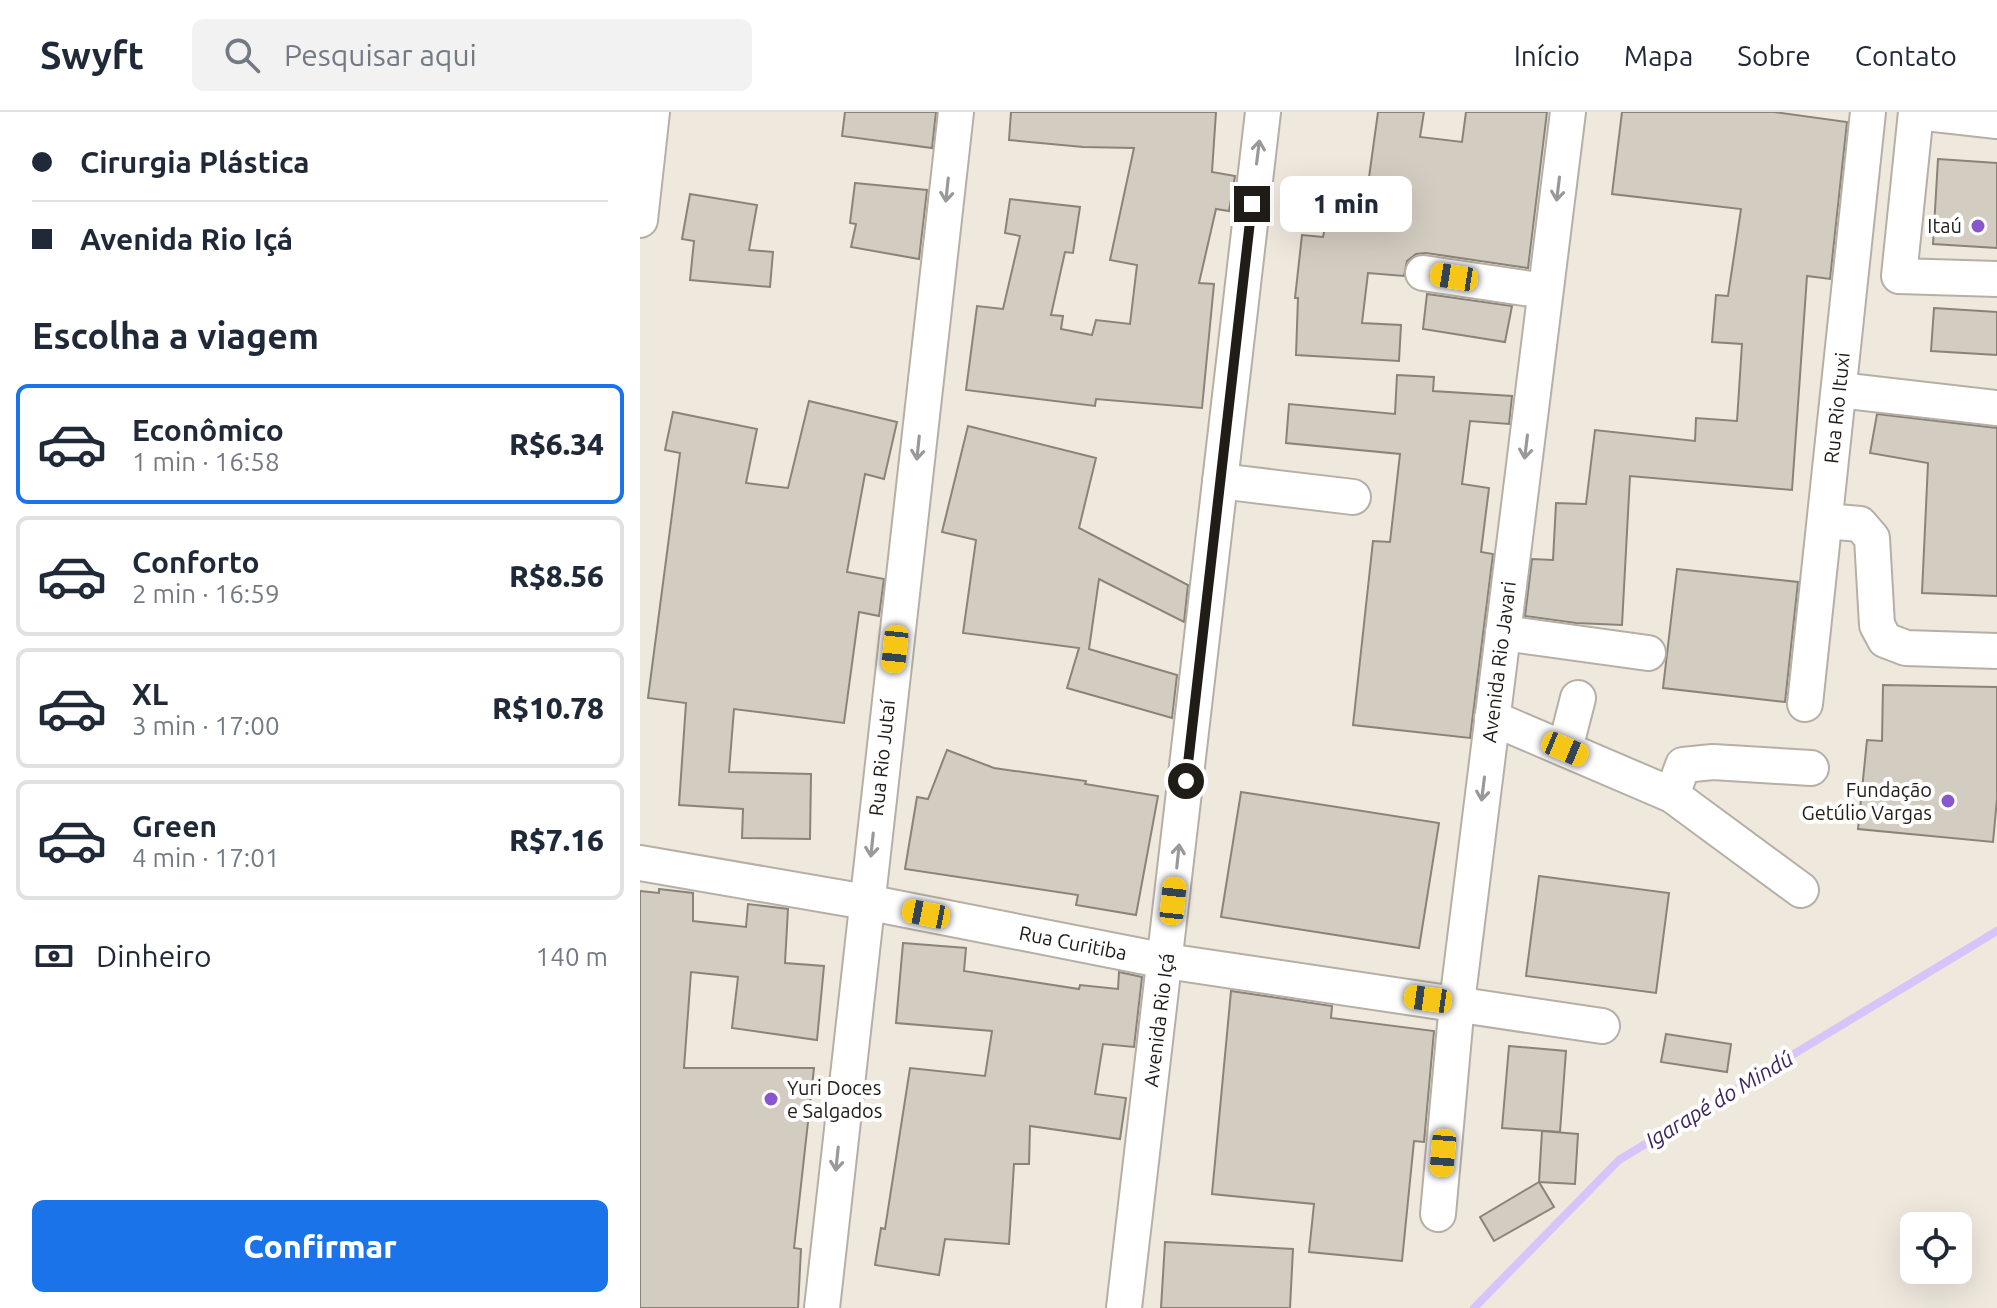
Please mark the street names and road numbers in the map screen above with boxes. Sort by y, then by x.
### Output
street label: Rua Rio Ituxi [1819,351,1854,465]
street label: Avenida Rio Javari [1477,580,1520,744]
street label: Rua Rio Jutaí [864,698,899,817]
street label: Rua Curitiba [1017,921,1129,964]
street label: Avenida Rio Içá [1139,952,1178,1088]

